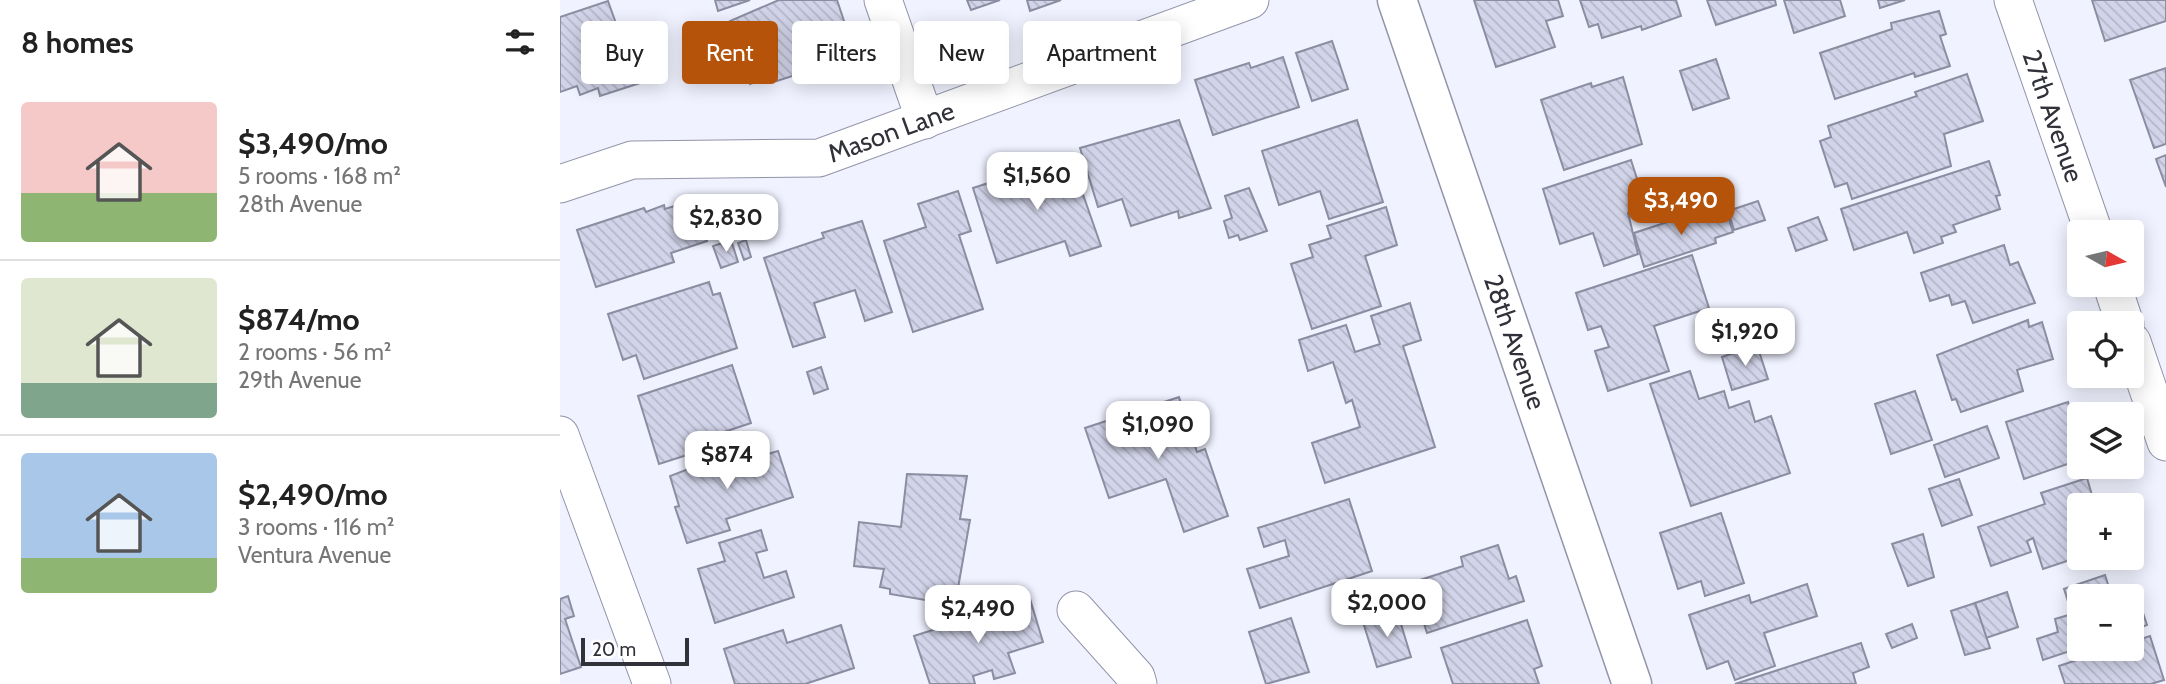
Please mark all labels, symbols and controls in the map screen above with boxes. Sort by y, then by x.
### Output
chip: Buy [581,21,668,84]
chip: Rent [682,21,778,84]
chip: Filters [792,21,900,84]
chip: New [914,21,1009,84]
chip: Apartment [1023,21,1181,84]
icon: filters [501,23,539,61]
text: 8 homes [21,24,134,61]
street label: 27th Avenue [2015,46,2091,186]
street label: Mason Lane [823,94,959,170]
text: $3,490/mo [238,125,388,162]
icon: home [77,130,161,214]
pin: $1,560 [980,152,1094,212]
text: $1,560 [1003,161,1071,189]
text: 5 rooms · 168 m² [238,162,401,190]
pin: $3,490 [1624,177,1738,237]
text: $3,490 [1644,186,1718,214]
text: 28th Avenue [238,190,362,218]
pin: $2,830 [669,194,783,254]
text: $2,830 [689,203,763,231]
north arrow [2067,220,2144,298]
map controls [2067,220,2144,661]
street label: 28th Avenue [1477,270,1553,414]
text: $874/mo [238,301,360,338]
icon: home [77,306,161,390]
pin: $1,920 [1688,308,1802,368]
button: locate [2067,311,2144,388]
text: $1,920 [1711,317,1779,345]
text: 2 rooms · 56 m² [238,338,392,366]
text: 29th Avenue [238,366,361,394]
pin: $1,090 [1101,402,1215,461]
button: layers [2067,402,2144,479]
text: $1,090 [1122,410,1194,438]
pin: $874 [686,432,768,491]
text: $874 [701,440,753,468]
text: $2,490/mo [238,476,388,513]
icon: home [77,481,161,565]
button: + [2067,493,2144,570]
text: 3 rooms · 116 m² [238,513,394,541]
text: Ventura Avenue [238,541,391,569]
pin: $2,000 [1330,580,1444,639]
button: − [2067,584,2144,661]
pin: $2,490 [921,586,1035,645]
text: $2,000 [1347,588,1427,616]
text: $2,490 [941,594,1015,622]
scale bar [581,635,690,667]
text: 20 m [592,638,636,661]

